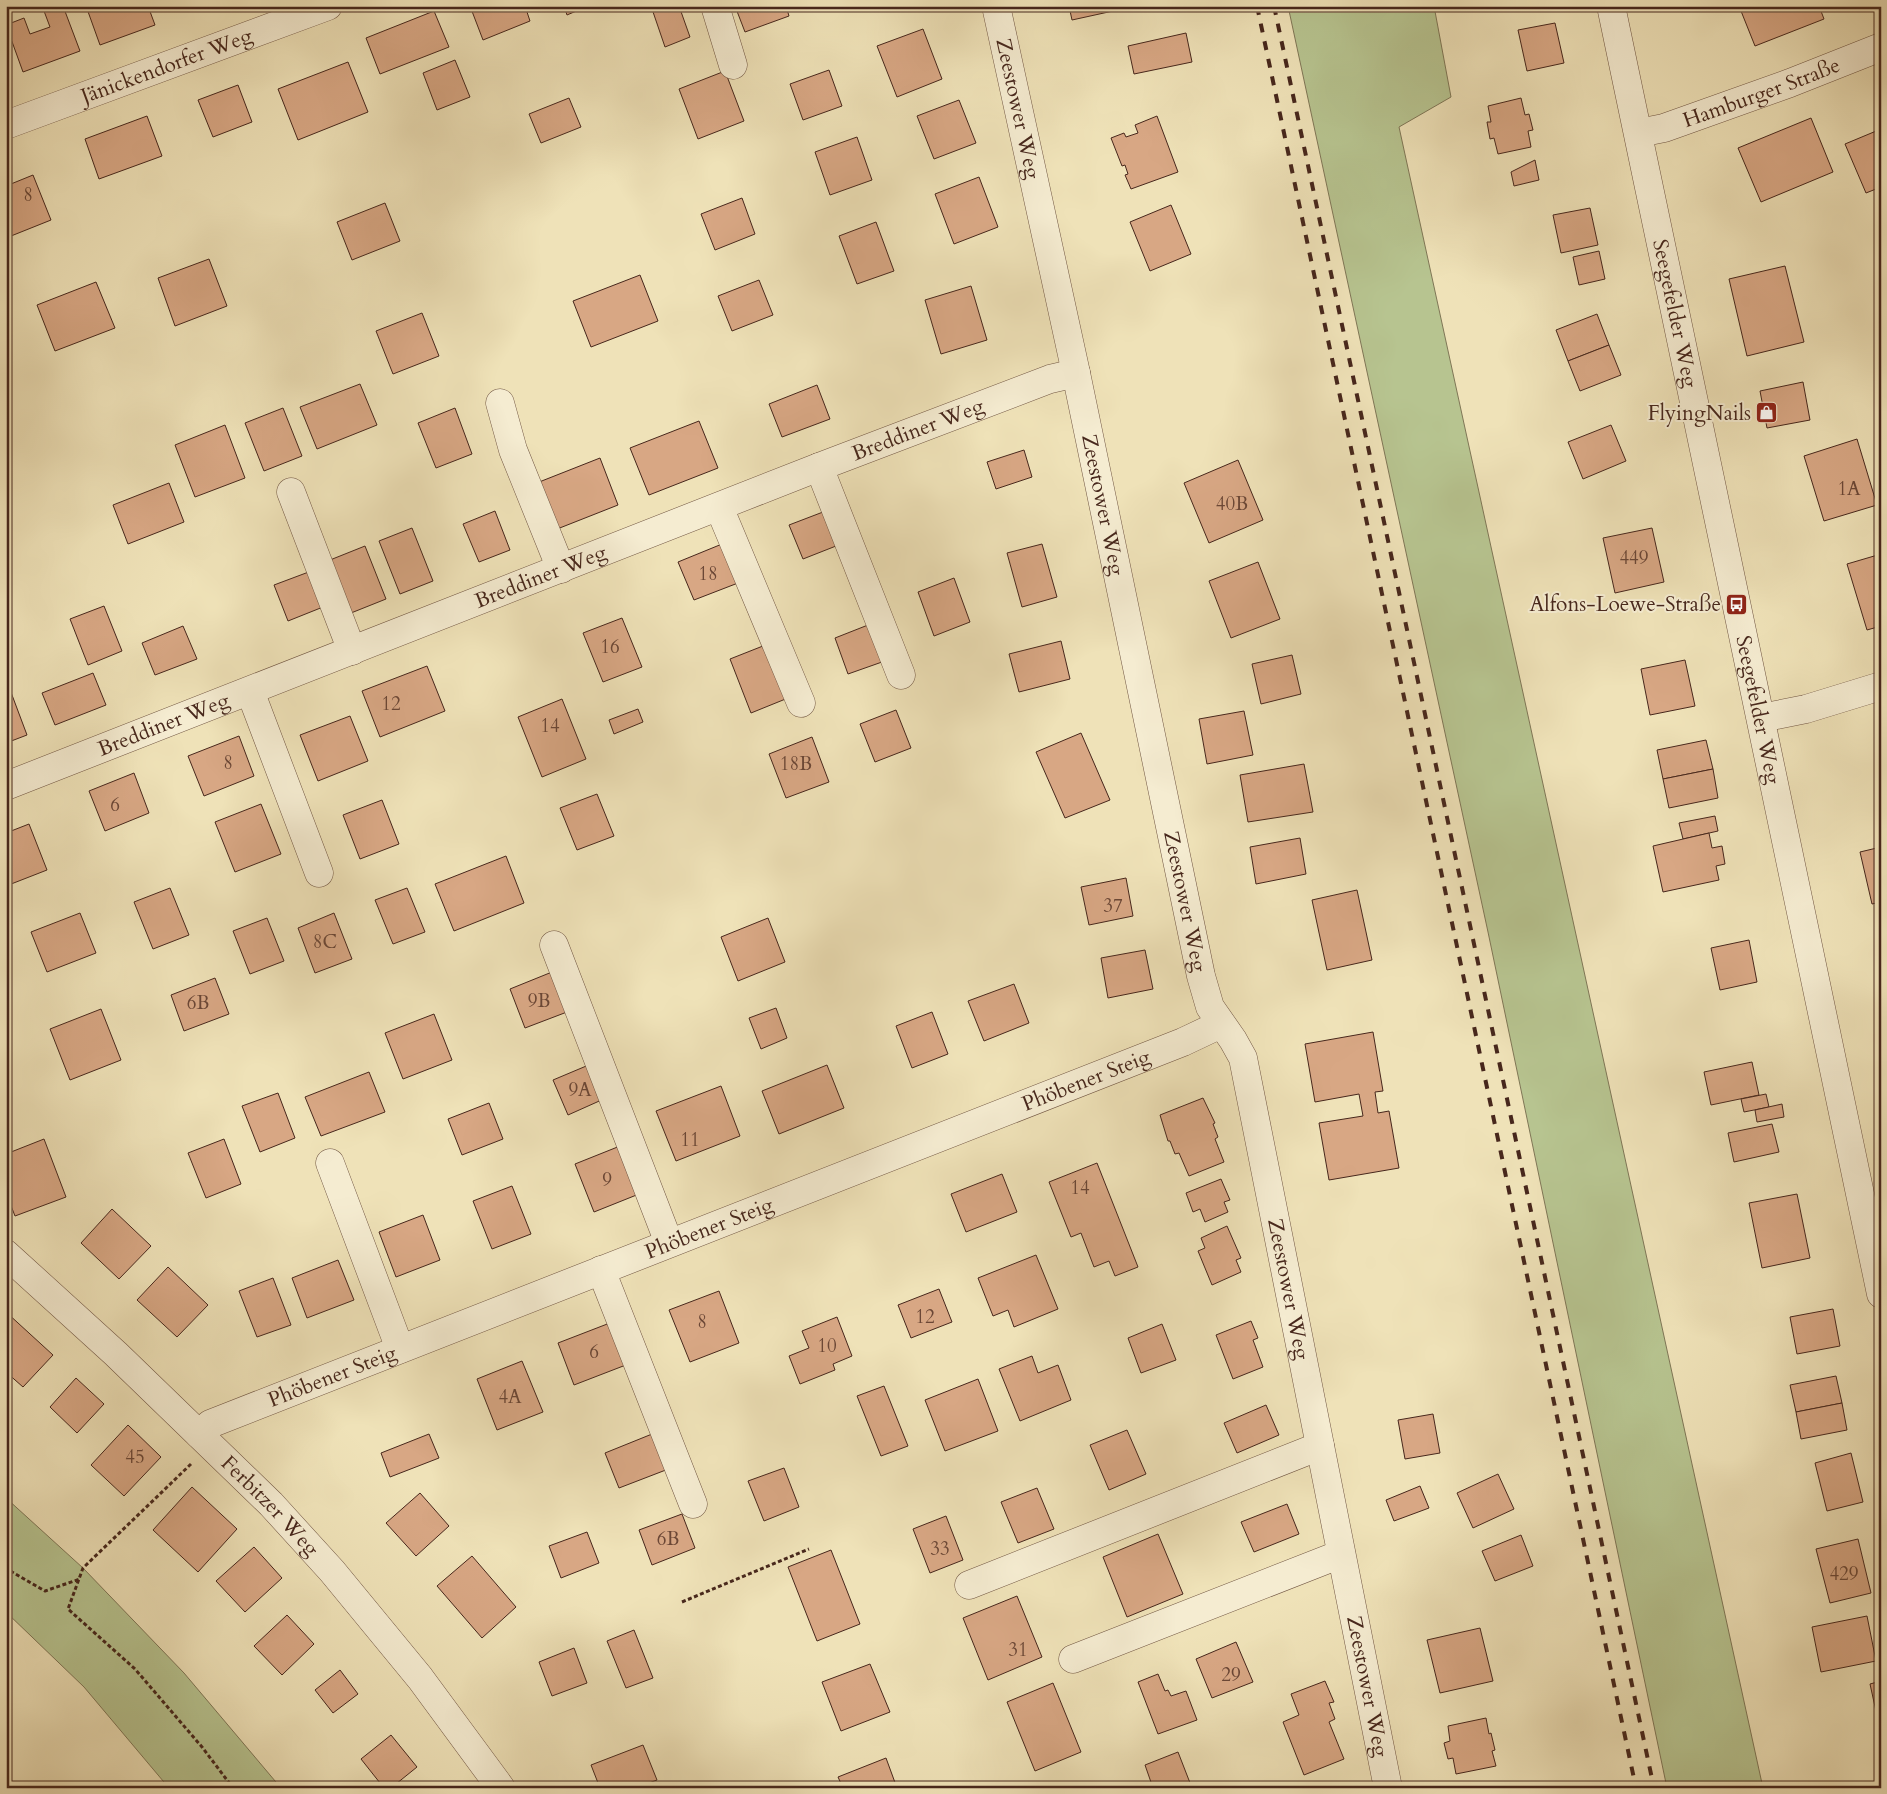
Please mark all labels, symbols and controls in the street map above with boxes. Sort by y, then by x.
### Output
street label: Jänickendorfer Weg [74,21,256,112]
street label: Zeestower Weg [988,36,1047,182]
street label: Hamburger Straße [1679,51,1844,135]
house number: 8 [23,182,33,208]
street label: Seegefelder Weg [1645,237,1705,390]
street label: Breddiner Weg [848,391,988,468]
place label: FlyingNails [1648,399,1751,428]
shop icon: FlyingNails [1755,401,1779,425]
street label: Zeestower Weg [1074,432,1132,578]
house number: 1A [1837,476,1861,502]
house number: 40B [1216,491,1248,517]
street label: Breddiner Weg [470,538,611,616]
house number: 449 [1619,545,1649,571]
house number: 18 [698,561,718,587]
place label: Alfons-Loewe-Straße [1529,590,1721,619]
bus stop icon: Alfons-Loewe-Straße [1725,592,1749,616]
street label: Seegefelder Weg [1728,633,1788,787]
house number: 16 [600,634,620,660]
street label: Breddiner Weg [93,686,234,764]
house number: 12 [381,691,401,717]
house number: 14 [540,713,560,739]
house number: 8 [223,750,233,776]
house number: 18B [780,751,812,777]
house number: 6 [110,792,120,818]
street label: Zeestower Weg [1156,828,1214,975]
house number: 37 [1103,893,1123,919]
house number: 8C [313,929,337,955]
house number: 9B [528,988,550,1014]
house number: 6B [187,990,209,1016]
street label: Phöbener Steig [1018,1042,1155,1119]
house number: 9A [568,1077,592,1103]
house number: 11 [680,1127,700,1153]
house number: 9 [602,1167,612,1193]
house number: 14 [1070,1175,1090,1201]
street label: Phöbener Steig [641,1190,778,1267]
street label: Zeestower Weg [1260,1216,1317,1362]
house number: 12 [915,1304,935,1330]
house number: 8 [697,1309,707,1335]
house number: 10 [817,1333,837,1359]
street label: Phöbener Steig [264,1338,401,1415]
house number: 6 [589,1339,599,1365]
house number: 4A [498,1384,522,1410]
house number: 45 [125,1444,145,1470]
street label: Ferbitzer Weg [214,1449,326,1563]
house number: 6B [657,1526,679,1552]
house number: 33 [930,1536,950,1562]
house number: 429 [1829,1561,1859,1587]
street label: Zeestower Weg [1339,1613,1396,1760]
house number: 31 [1008,1637,1028,1663]
house number: 29 [1221,1662,1241,1688]

